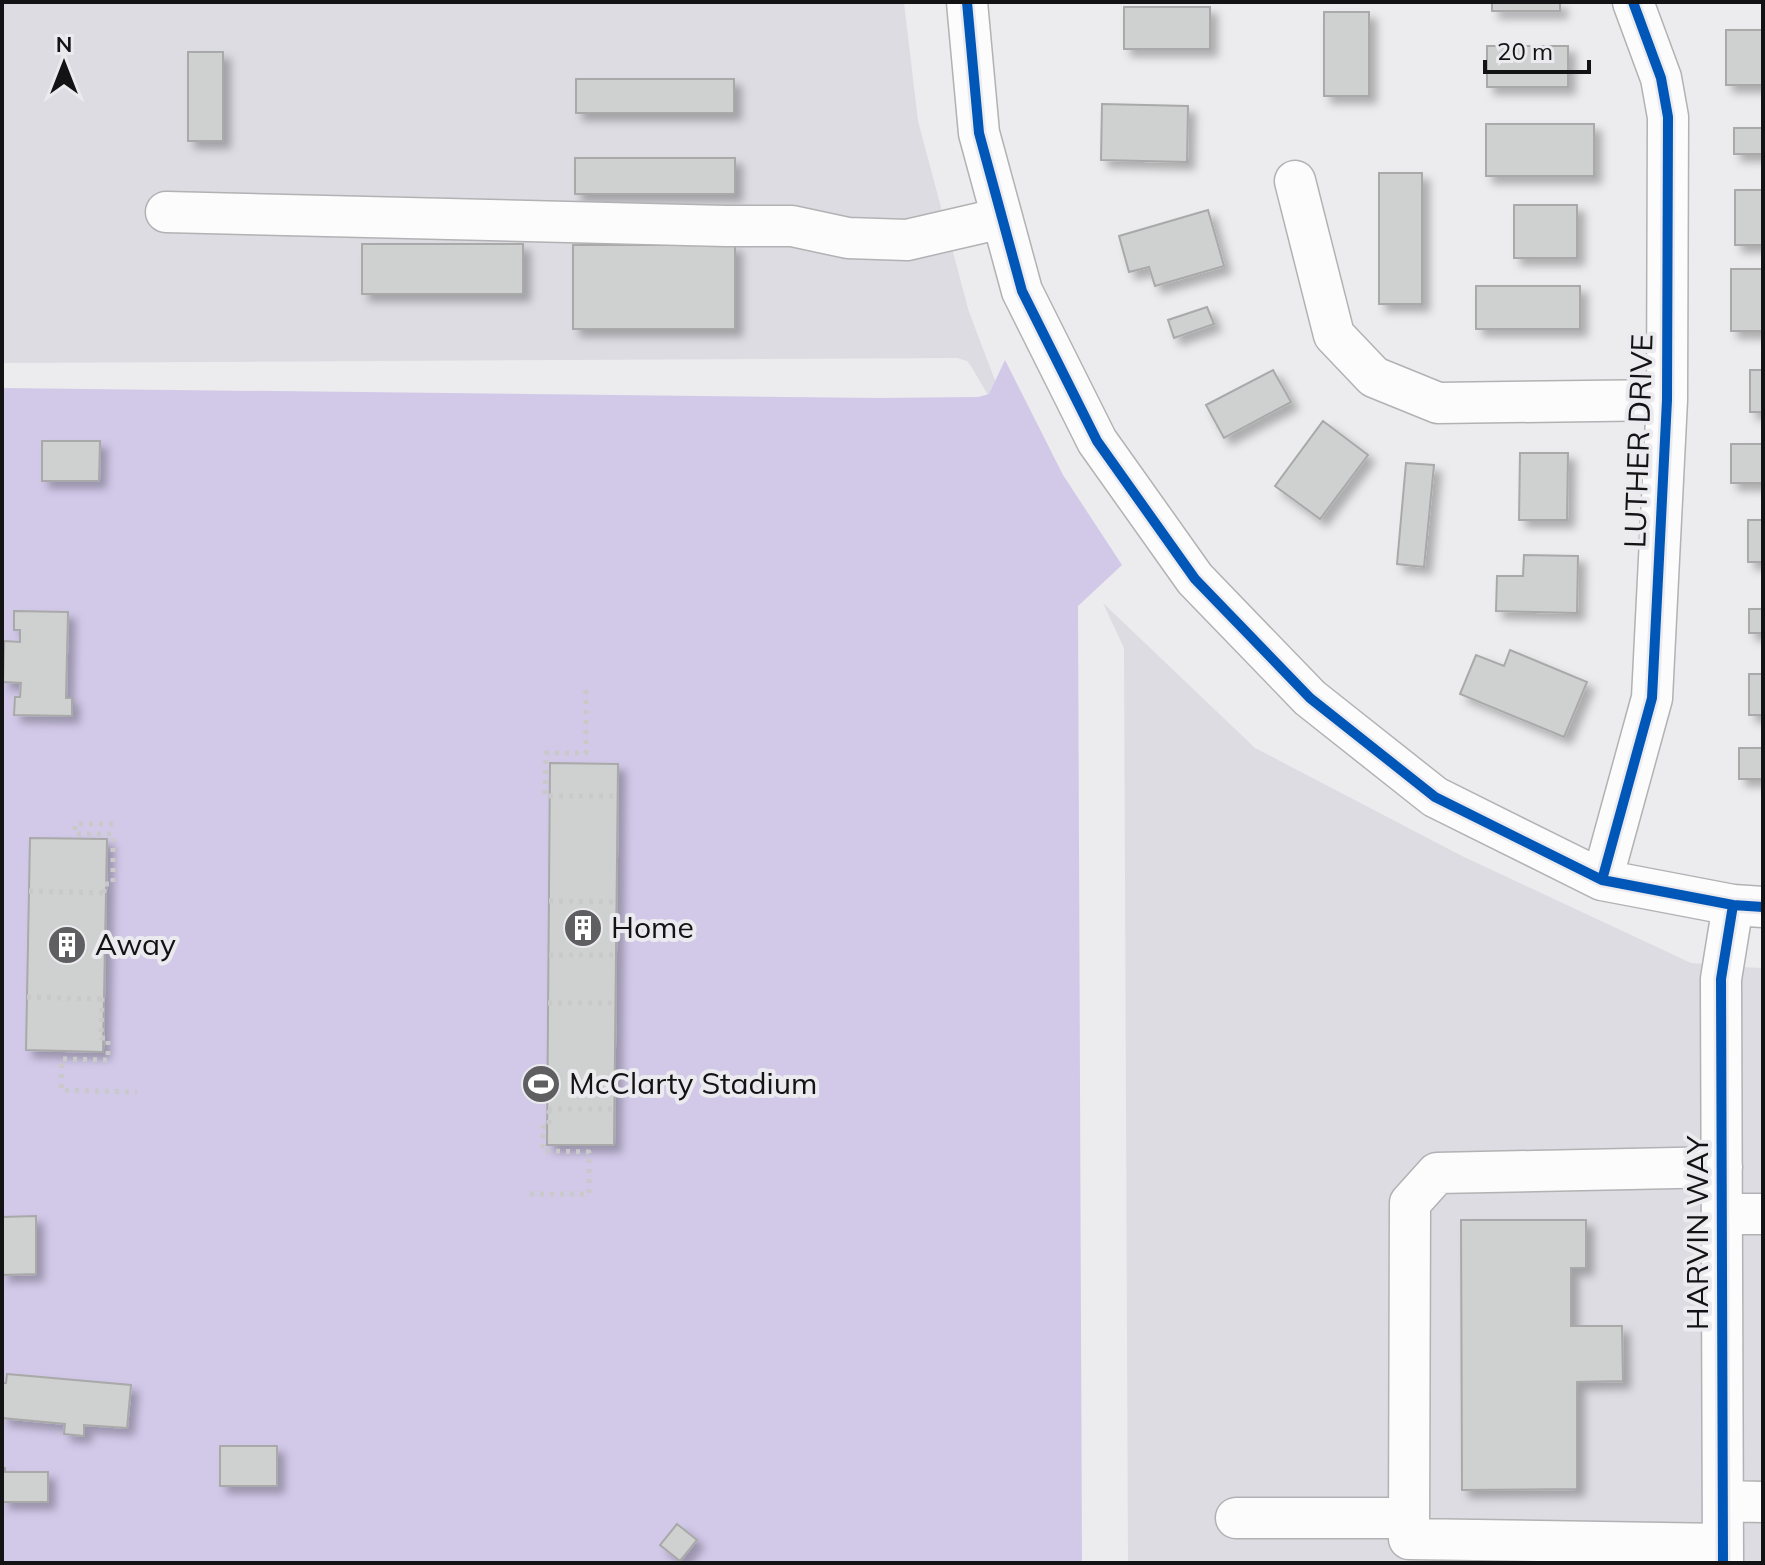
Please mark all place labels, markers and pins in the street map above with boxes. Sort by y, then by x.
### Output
building icon: Home [562,907,604,949]
place label: Home [611,908,694,946]
building icon: Away [46,924,88,966]
place label: Away [95,925,176,963]
sports icon: McClarty Stadium [520,1063,562,1105]
place label: McClarty Stadium [569,1064,817,1102]

